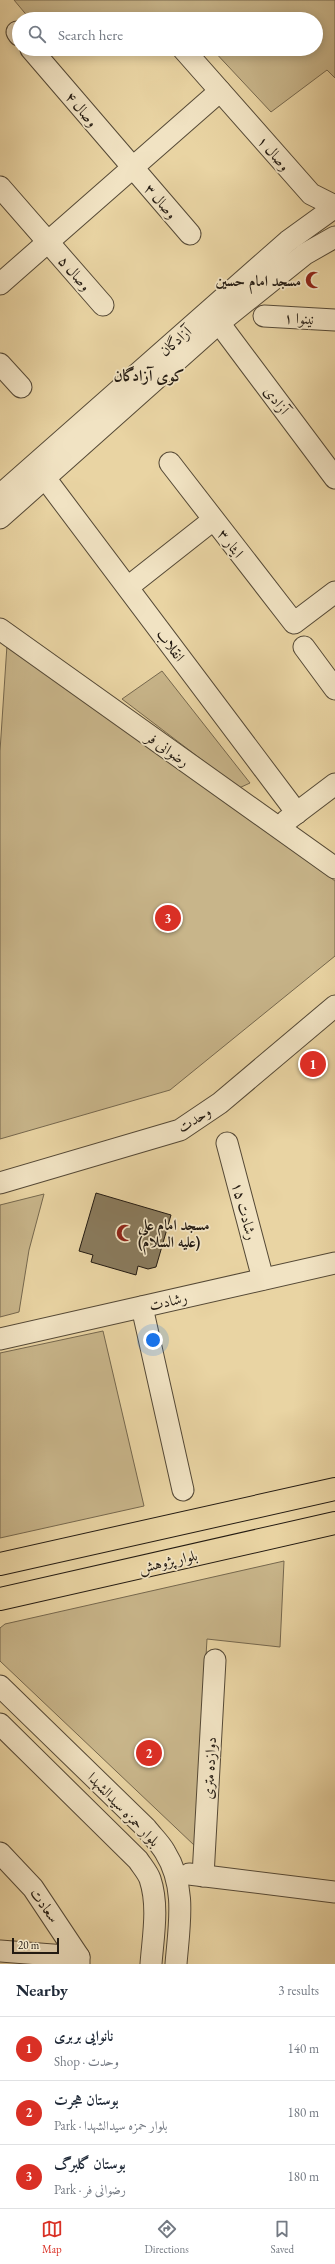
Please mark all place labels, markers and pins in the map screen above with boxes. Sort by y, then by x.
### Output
mosque icon: مسجد امام حسین [304,270,324,290]
place label: مسجد امام حسین [215,271,301,294]
pin: 3 [155,903,181,933]
pin: 1 [300,1049,326,1079]
place label: مسجد امام علی (علیه السلام) [137,1215,210,1255]
mosque icon: مسجد امام علی (علیه السلام) [115,1223,135,1243]
pin: 2 [136,1738,162,1768]

